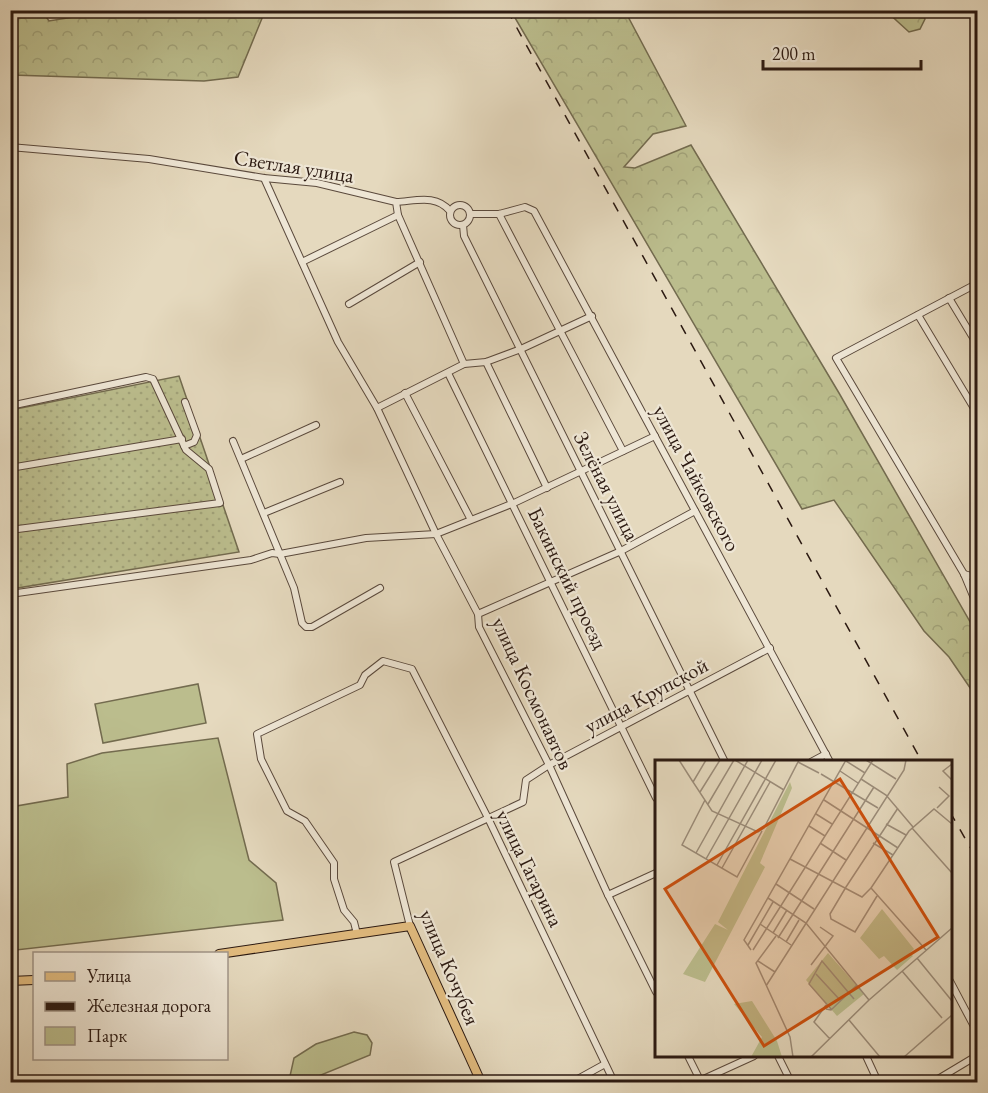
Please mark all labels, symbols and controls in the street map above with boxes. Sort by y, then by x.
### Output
scale bar [763,33,920,71]
text: 200 m [772,42,816,65]
street label: Светлая улица [232,143,357,189]
street label: улица Чайковского [647,400,747,556]
street label: Зелёная улица [568,427,646,546]
street label: Бакинский проезд [522,503,614,654]
street label: улица Космонавтов [486,612,580,774]
street label: улица Крупской [579,651,713,739]
inset map [655,760,952,1057]
street label: улица Гагарина [490,805,570,932]
street label: улица Кочубея [414,905,486,1029]
legend [33,952,228,1060]
text: Улица [86,964,132,987]
text: Железная дорога [86,994,212,1017]
text: Парк [87,1024,127,1047]

